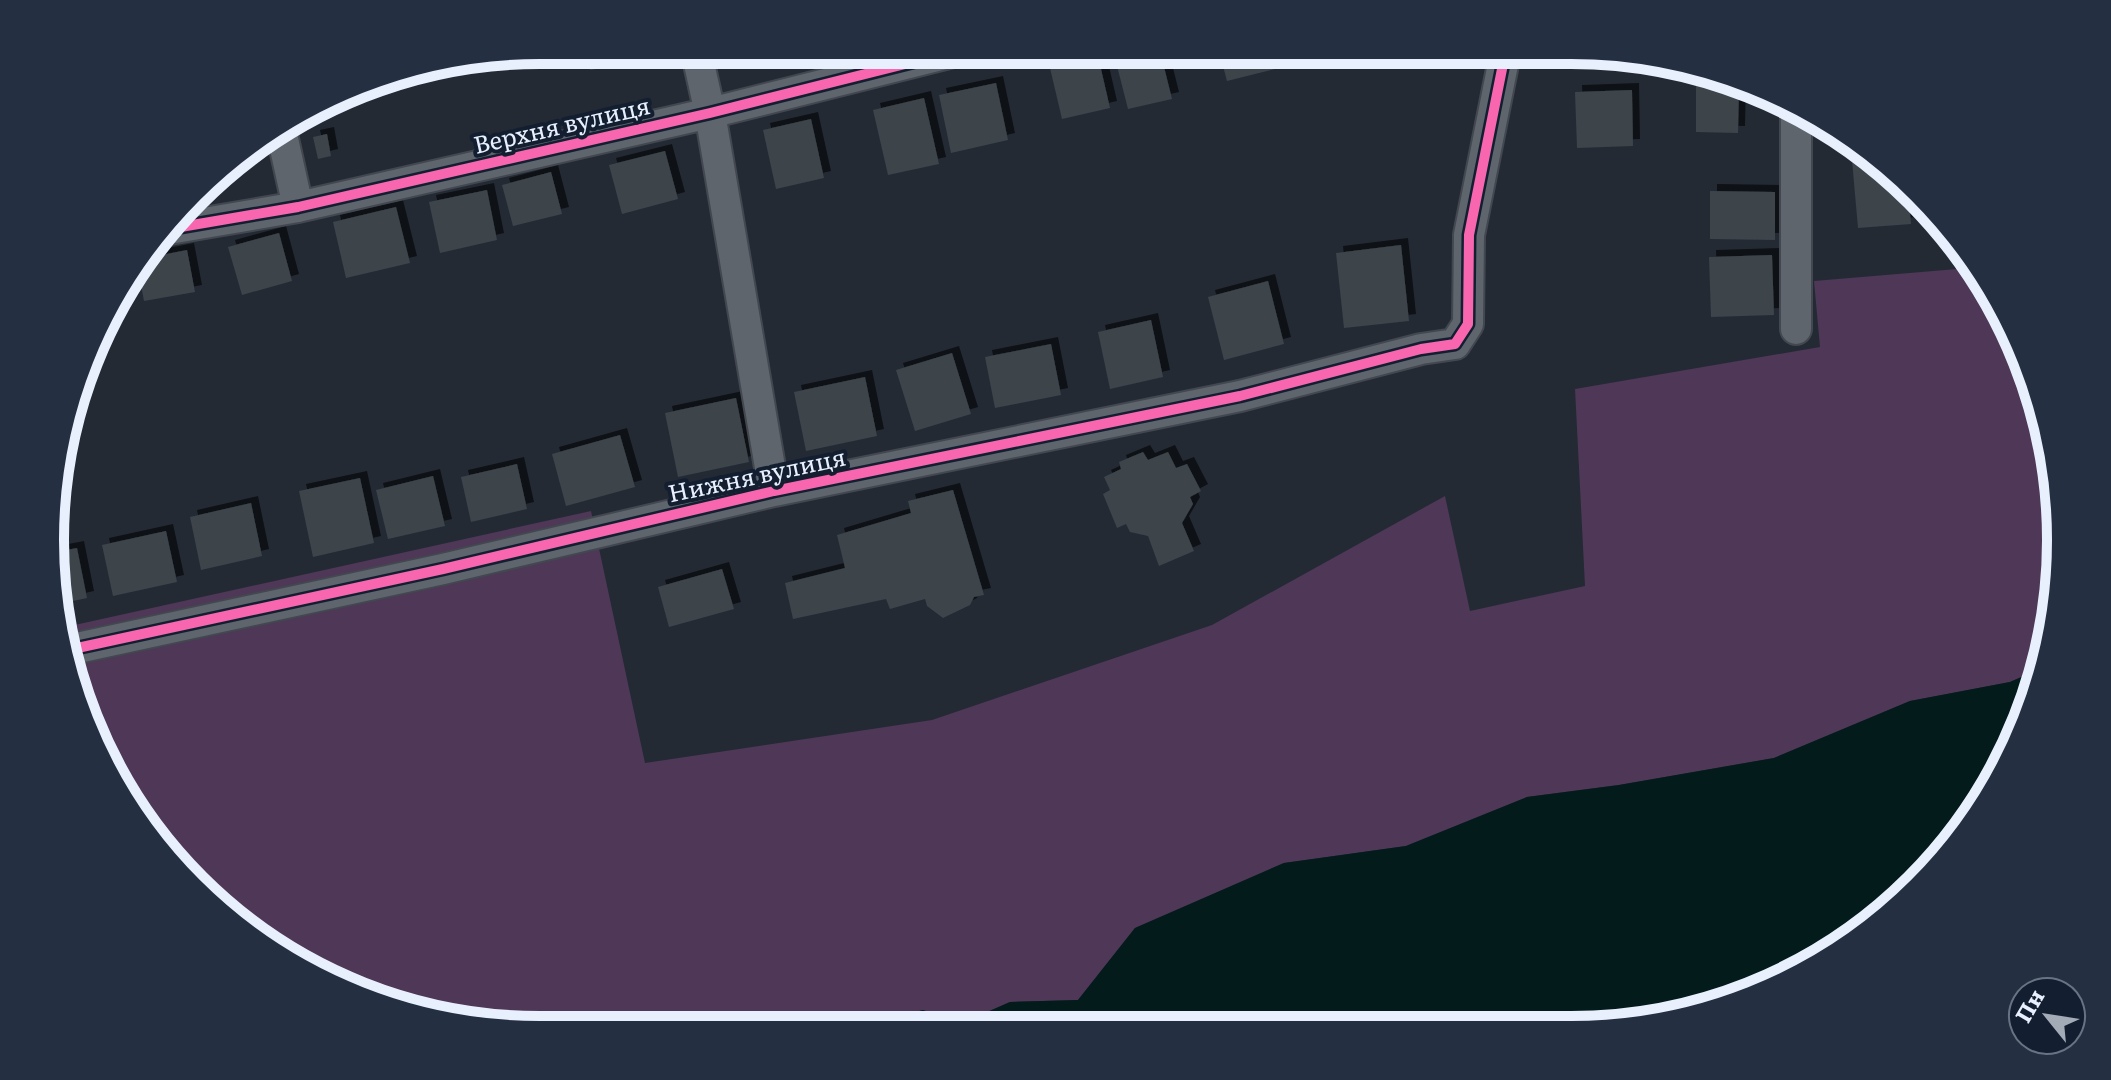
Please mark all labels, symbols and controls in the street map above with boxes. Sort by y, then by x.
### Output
street label: Верхня вулиця [470,86,653,161]
street label: Нижня вулиця [664,438,849,509]
north arrow [2007,976,2087,1056]
text: Пн [2006,982,2051,1028]

